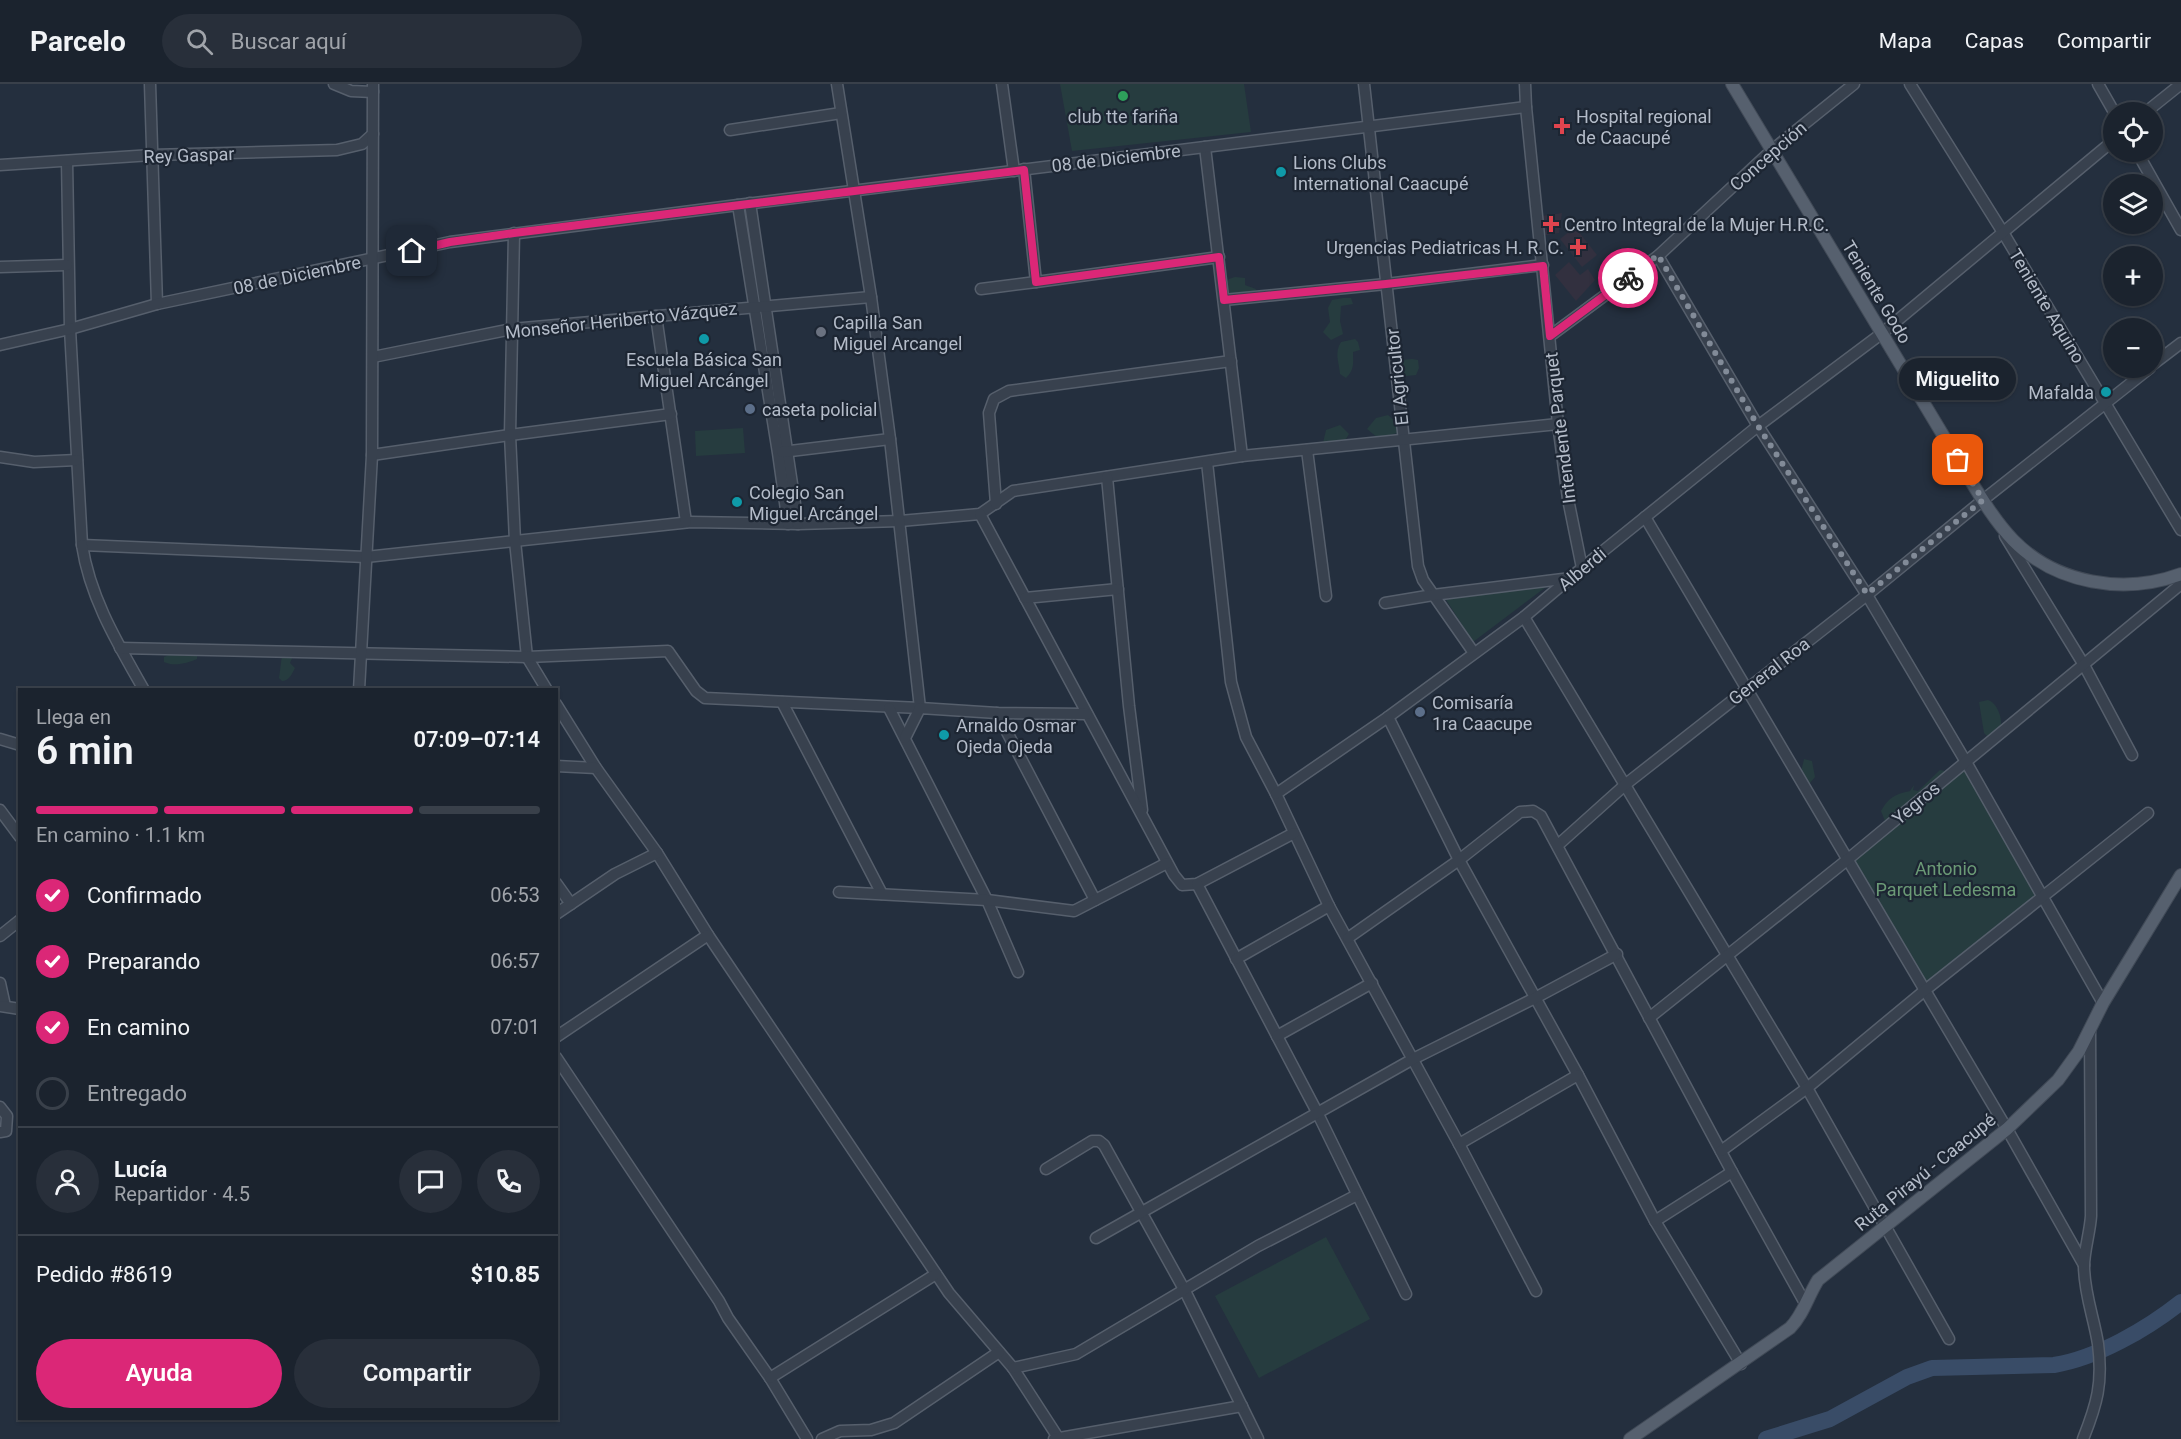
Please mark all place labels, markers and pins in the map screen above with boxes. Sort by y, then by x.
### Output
marker: club tte fariña [1116,89,1130,103]
place label: club tte fariña [1068,106,1178,127]
place label: Hospital regional de Caacupé [1576,106,1712,148]
marker: Hospital regional de Caacupé [1553,117,1571,135]
place label: Lions Clubs International Caacupé [1293,152,1469,194]
marker: Lions Clubs International Caacupé [1274,165,1288,179]
place label: Centro Integral de la Mujer H.R.C. [1564,214,1829,235]
marker: Centro Integral de la Mujer H.R.C. [1542,215,1560,233]
pin [386,225,437,276]
place label: Urgencias Pediatricas H. R. C. [1326,237,1564,258]
marker: Urgencias Pediatricas H. R. C. [1569,238,1587,256]
place label: Capilla San Miguel Arcangel [833,312,962,354]
marker: Capilla San Miguel Arcangel [814,325,828,339]
marker: Escuela Básica San Miguel Arcángel [697,332,711,346]
place label: Escuela Básica San Miguel Arcángel [626,349,782,391]
callout: Miguelito [1900,358,2016,400]
place label: Mafalda [2028,382,2094,403]
marker: Mafalda [2099,385,2113,399]
place label: caseta policial [762,399,877,420]
marker: caseta policial [743,402,757,416]
pin [1932,434,1983,485]
place label: Colegio San Miguel Arcángel [749,482,878,524]
marker: Colegio San Miguel Arcángel [730,495,744,509]
place label: Comisaría 1ra Caacupe [1432,692,1532,734]
marker: Comisaría 1ra Caacupe [1413,705,1427,719]
place label: Arnaldo Osmar Ojeda Ojeda [956,715,1076,757]
marker: Arnaldo Osmar Ojeda Ojeda [937,728,951,742]

